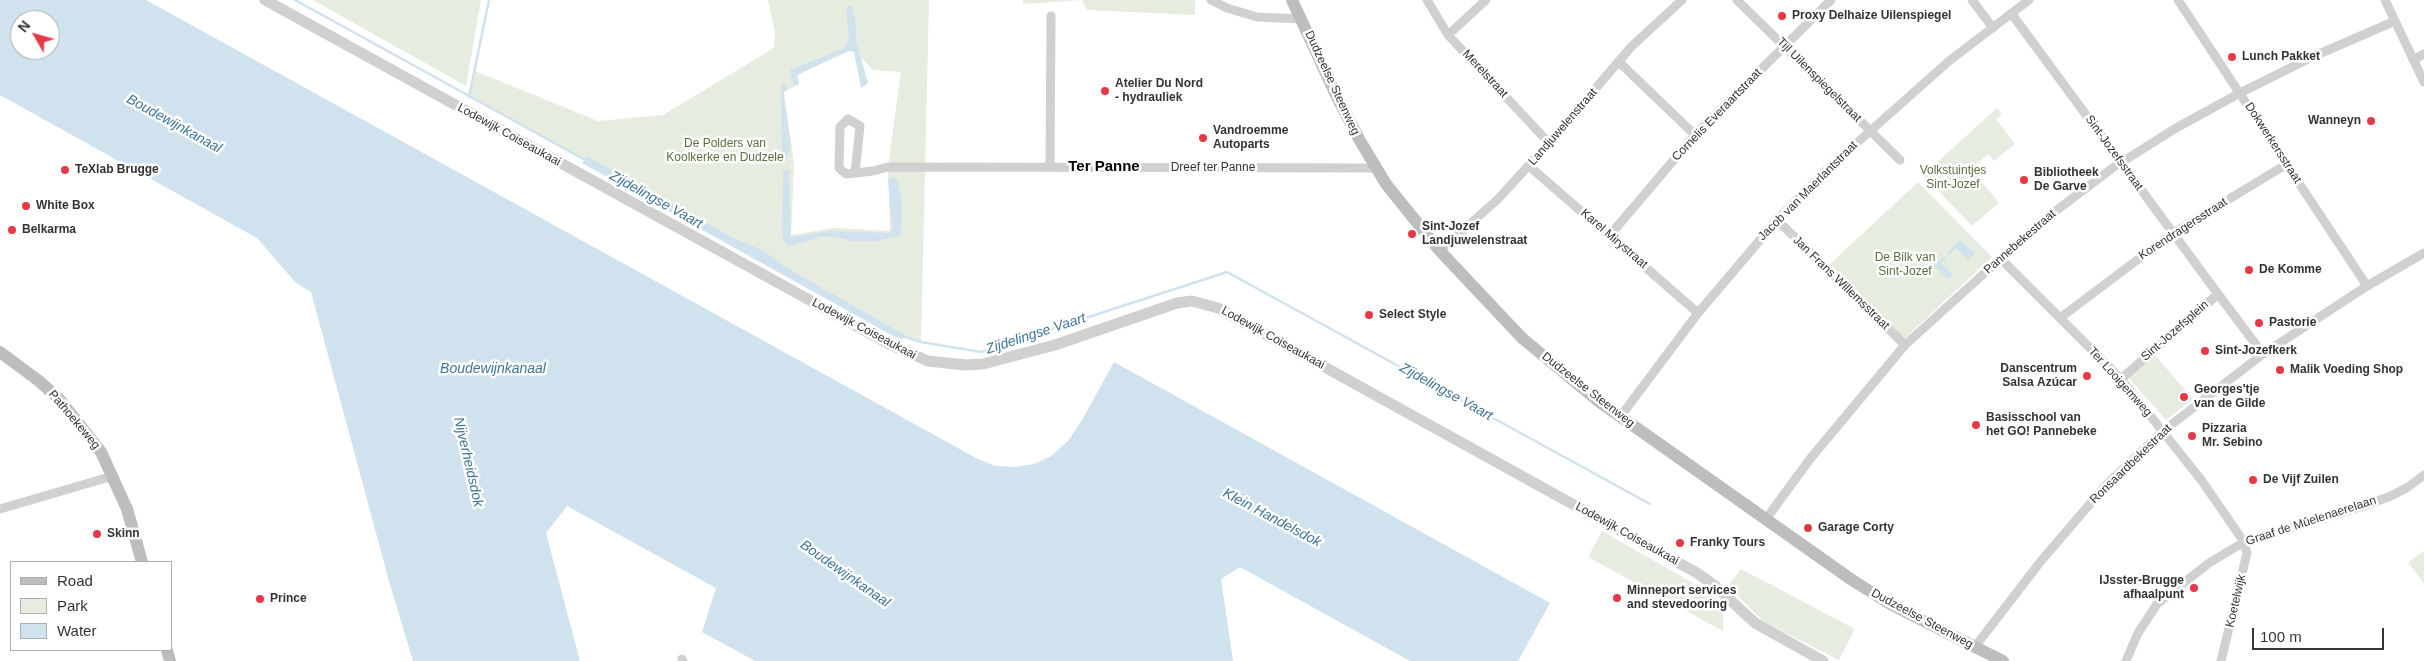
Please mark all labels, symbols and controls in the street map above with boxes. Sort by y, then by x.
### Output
place label: Proxy Delhaize Uilenspiegel [1792,9,1951,23]
north arrow [10,10,60,60]
marker: Proxy Delhaize Uilenspiegel [1776,10,1788,22]
text: N [15,17,33,35]
street label: Dudzeelse Steenweg [1302,29,1362,137]
street label: Tijl Uilenspiegelstraat [1774,35,1864,125]
street label: Merelstraat [1459,47,1511,101]
place label: Lunch Pakket [2242,50,2320,64]
marker: Lunch Pakket [2226,51,2238,63]
street label: Cornelis Everaartstraat [1669,66,1765,164]
place label: Atelier Du Nord - hydrauliek [1115,77,1203,105]
marker: Atelier Du Nord - hydrauliek [1099,85,1111,97]
street label: Landjuwelenstraat [1526,86,1600,168]
water label: Boudewijnkanaal [124,91,224,157]
street label: Dokwerkersstraat [2242,100,2304,186]
street label: Lodewijk Coiseaukaai [455,101,563,169]
street label: Sint-Jozefsstraat [2082,113,2146,193]
place label: Wanneyn [2308,114,2361,128]
marker: Wanneyn [2365,115,2377,127]
place label: Vandroemme Autoparts [1213,124,1288,152]
marker: Vandroemme Autoparts [1197,132,1209,144]
park label: De Polders van Koolkerke en Dudzele [666,137,784,165]
street label: Jacob van Maerlantstraat [1755,138,1861,244]
district label: Ter Panne [1068,158,1140,176]
street label: Dreef ter Panne [1171,161,1255,175]
place label: TeXlab Brugge [75,163,159,177]
marker: TeXlab Brugge [59,164,71,176]
park label: Volkstuintjes Sint-Jozef [1920,164,1986,192]
place label: Bibliotheek De Garve [2034,166,2099,194]
water label: Zijdelingse Vaart [607,168,705,232]
marker: Bibliotheek De Garve [2018,174,2030,186]
street label: Korendragersstraat [2136,195,2230,263]
place label: White Box [36,199,95,213]
marker: White Box [20,200,32,212]
street label: Karel Mirystraat [1578,206,1650,272]
street label: Pannebekestraat [1981,207,2059,277]
place label: Sint-Jozef Landjuwelenstraat [1422,220,1527,248]
place label: Belkarma [22,223,76,237]
marker: Belkarma [6,224,18,236]
marker: Sint-Jozef Landjuwelenstraat [1406,228,1418,240]
street label: Jan Frans Willemsstraat [1790,233,1892,333]
park label: De Bilk van Sint-Jozef [1875,251,1935,279]
place label: De Komme [2259,263,2322,277]
marker: De Komme [2243,264,2255,276]
street label: Lodewijk Coiseaukaai [809,295,919,363]
street label: Sint-Jozefsplein [2138,298,2212,364]
street label: Lodewijk Coiseaukaai [1219,304,1327,372]
place label: Select Style [1379,308,1446,322]
marker: Select Style [1363,309,1375,321]
water label: Zijdelingse Vaart [984,310,1088,358]
place label: Pastorie [2269,316,2316,330]
marker: Pastorie [2253,317,2265,329]
street label: Ter Looigemweg [2085,344,2155,420]
place label: Sint-Jozefkerk [2215,344,2297,358]
marker: Sint-Jozefkerk [2199,345,2211,357]
street label: Dudzeelse Steenweg [1539,349,1637,431]
water label: Zijdelingse Vaart [1397,360,1495,424]
water label: Boudewijnkanaal [440,361,546,377]
place label: Danscentrum Salsa Azúcar [2000,362,2077,390]
place label: Malik Voeding Shop [2290,363,2403,377]
marker: Malik Voeding Shop [2274,364,2286,376]
marker: Danscentrum Salsa Azúcar [2081,370,2093,382]
place label: Georges'tje van de Gilde [2194,383,2265,411]
street label: Pathoekeweg [45,388,103,452]
marker: Georges'tje van de Gilde [2178,391,2190,403]
place label: Basisschool van het GO! Pannebeke [1986,411,2097,439]
water label: Nijverheidsdok [449,415,487,509]
marker: Basisschool van het GO! Pannebeke [1970,419,1982,431]
street label: Ronsaardbekestraat [2087,421,2175,507]
place label: Pizzaria Mr. Sebino [2202,422,2263,450]
marker: Pizzaria Mr. Sebino [2186,430,2198,442]
place label: De Vijf Zuilen [2263,473,2339,487]
marker: De Vijf Zuilen [2247,474,2259,486]
water label: Klein Handelsdok [1220,485,1324,551]
street label: Graaf de Mûelenaerelaan [2244,493,2378,549]
street label: Lodewijk Coiseaukaai [1573,500,1681,568]
place label: Garage Corty [1818,521,1894,535]
marker: Garage Corty [1802,522,1814,534]
place label: Skinn [107,527,140,541]
marker: Skinn [91,528,103,540]
place label: Franky Tours [1690,536,1765,550]
water label: Boudewijnkanaal [797,537,893,611]
marker: Franky Tours [1674,537,1686,549]
legend [10,561,172,651]
text: Road [57,572,93,589]
street label: Koetelwijk [2223,573,2249,629]
place label: IJsster-Brugge afhaalpunt [2099,574,2184,602]
marker: IJsster-Brugge afhaalpunt [2188,582,2200,594]
place label: Minneport services and stevedooring [1627,584,1736,612]
street label: Dudzeelse Steenweg [1869,586,1975,652]
place label: Prince [270,592,307,606]
marker: Minneport services and stevedooring [1611,592,1623,604]
marker: Prince [254,593,266,605]
text: Park [57,597,88,614]
scale bar [2254,618,2386,650]
text: Water [57,622,96,639]
text: 100 m [2260,628,2302,645]

